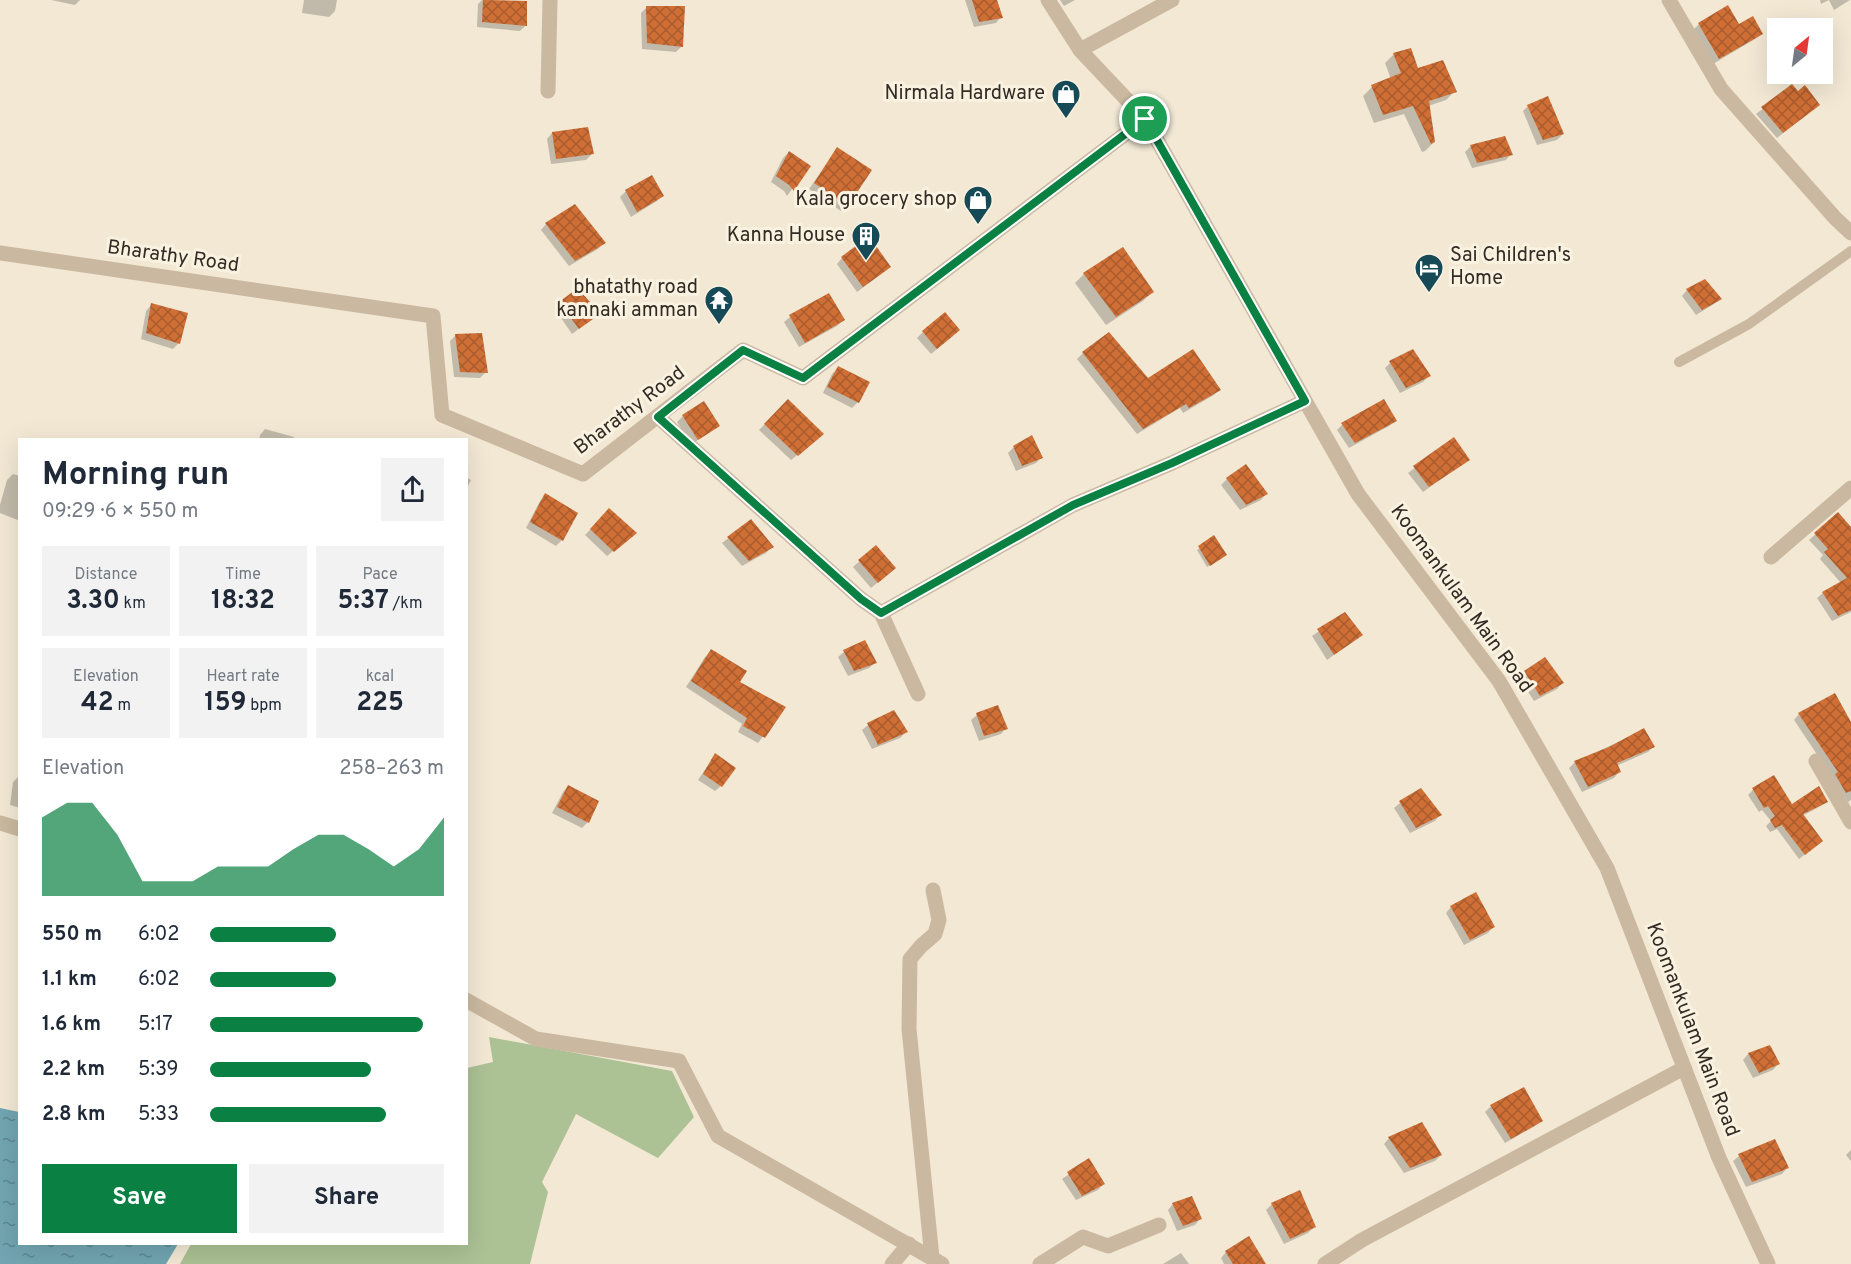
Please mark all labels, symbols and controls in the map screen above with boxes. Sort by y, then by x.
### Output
north arrow [1767,18,1833,84]
map controls [1767,18,1833,84]
shop icon: Nirmala Hardware [1050,78,1082,120]
place label: Nirmala Hardware [884,81,1045,107]
pin [1119,93,1170,144]
icon: arrive [1128,102,1161,135]
shop icon: Kala grocery shop [962,184,994,226]
place label: Kala grocery shop [795,187,957,213]
building icon: Kanna House [850,220,882,262]
place label: Kanna House [727,223,845,249]
street label: Bharathy Road [105,235,241,279]
place label: Sai Children's Home [1450,243,1571,292]
hotel icon: Sai Children's Home [1413,252,1445,294]
place label: bhatathy road kannaki amman [556,275,698,324]
temple icon: bhatathy road kannaki amman [703,284,735,326]
street label: Bharathy Road [569,361,691,461]
text: Morning run [42,455,229,497]
button: share [381,458,444,521]
text: 09:29 · 6 × 550 m [42,499,198,525]
street label: Koomankulam Main Road [1384,500,1538,698]
text: Distance [75,565,137,585]
text: Time [225,565,261,585]
text: Pace [362,565,398,585]
text: 3.30 [66,585,120,618]
text: 18:32 [211,585,275,618]
text: 5:37 [338,585,389,618]
text: km [120,594,146,614]
text: /km [389,594,422,614]
text: Elevation [73,667,139,687]
text: Heart rate [206,667,280,687]
text: kcal [366,667,394,687]
text: 42 [81,687,114,720]
text: 159 [204,687,247,720]
text: 225 [356,687,404,720]
text: m [114,696,131,716]
text: bpm [247,696,282,716]
text: Elevation [42,756,124,782]
text: 258–263 m [339,756,444,782]
street label: Koomankulam Main Road [1639,919,1745,1141]
text: 550 m [42,922,102,948]
text: 6:02 [138,922,180,948]
text: 1.1 km [42,967,97,993]
text: 6:02 [138,967,180,993]
text: 1.6 km [42,1012,101,1038]
text: 5:17 [138,1012,173,1038]
text: 2.2 km [42,1057,105,1083]
text: 5:39 [138,1057,179,1083]
text: 2.8 km [42,1102,105,1128]
text: 5:33 [138,1102,179,1128]
button: Save [42,1164,237,1233]
button: Share [249,1164,444,1233]

